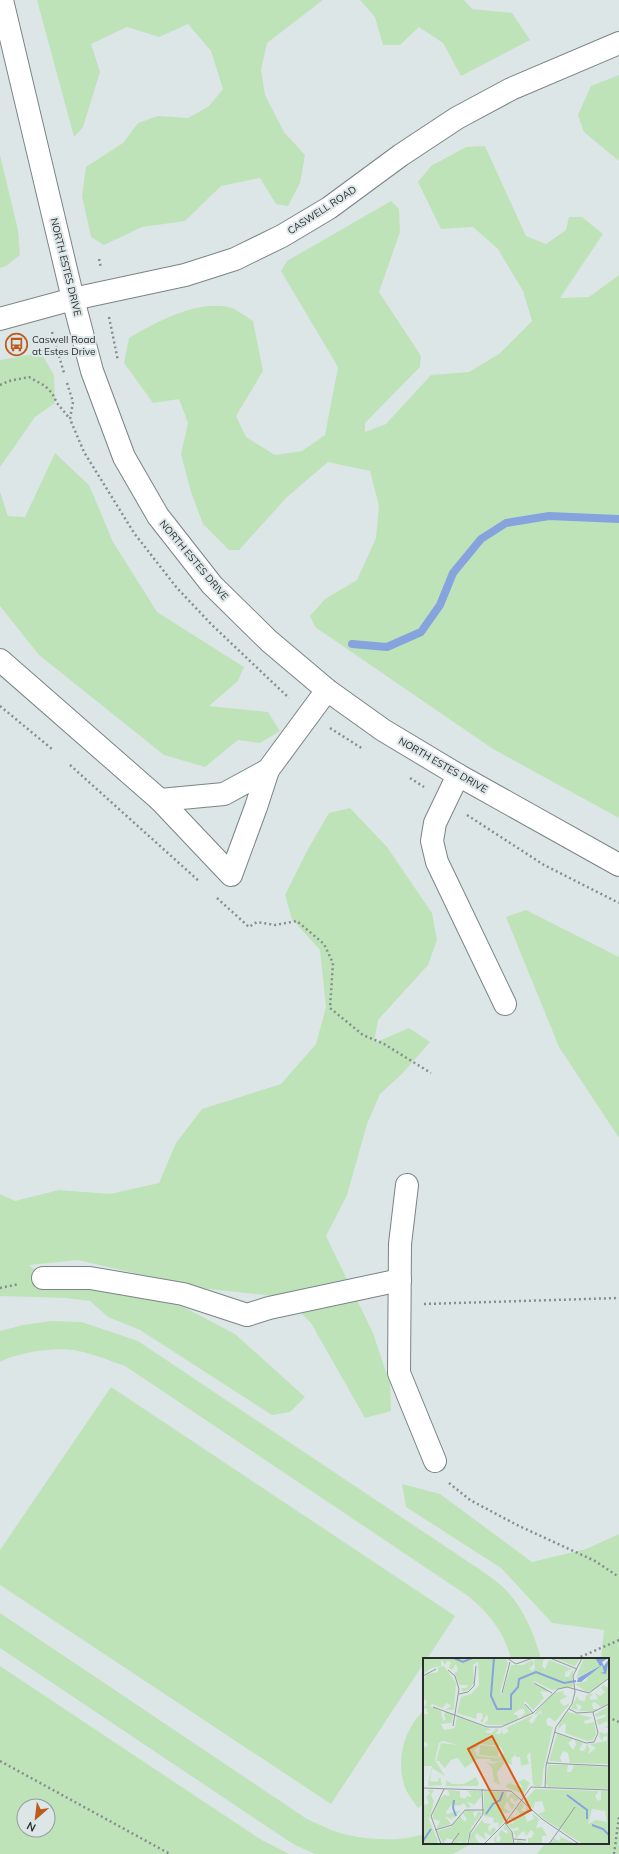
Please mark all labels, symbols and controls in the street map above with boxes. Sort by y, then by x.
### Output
street label: CASWELL ROAD [285,183,359,237]
street label: NORTH ESTES DRIVE [48,217,85,317]
bus stop icon: Caswell Road at Estes Drive [3,332,29,358]
place label: Caswell Road at Estes Drive [32,333,95,358]
street label: NORTH ESTES DRIVE [157,517,231,603]
street label: NORTH ESTES DRIVE [396,734,490,796]
inset map [423,1658,609,1844]
north arrow [16,1798,56,1838]
text: N [24,1819,38,1835]

